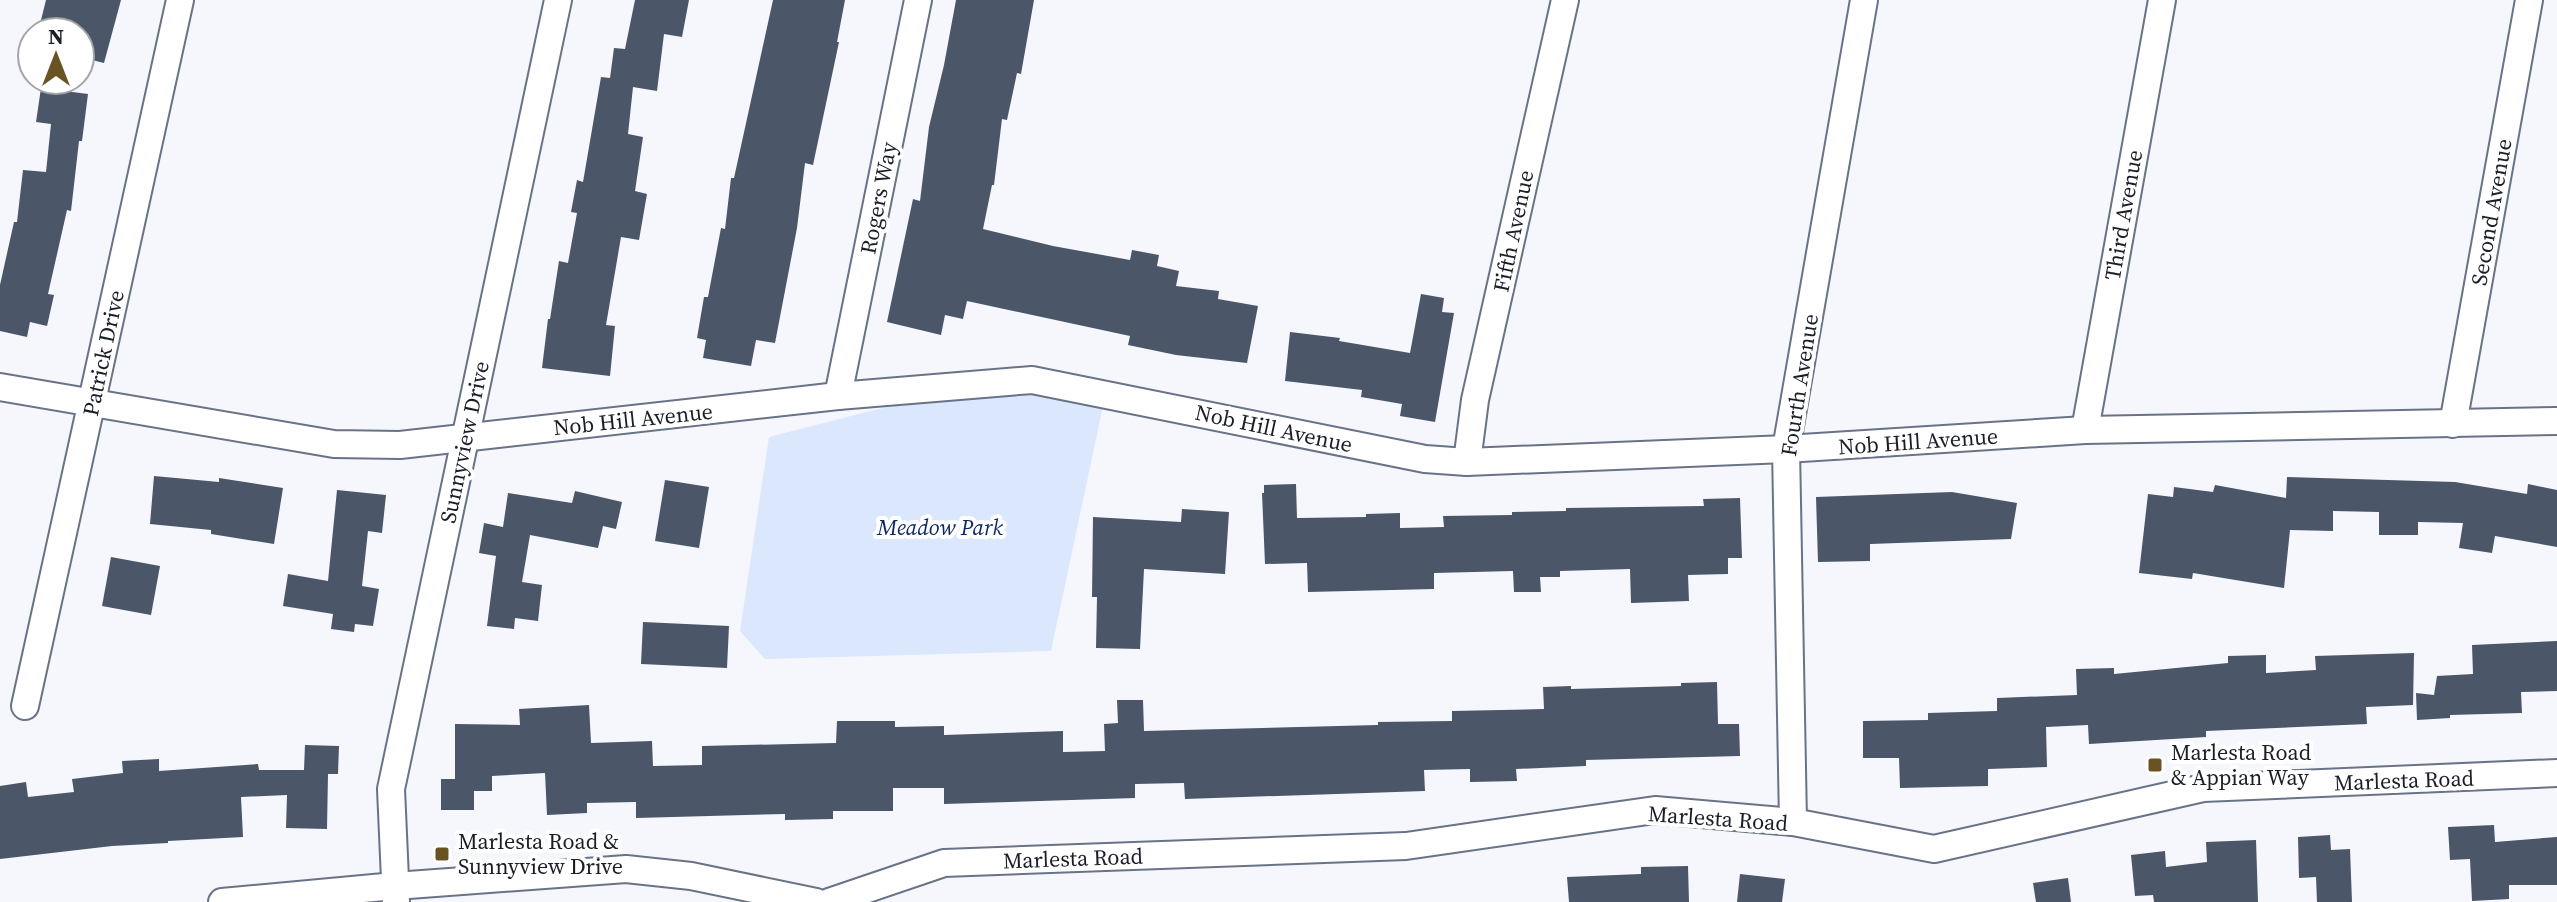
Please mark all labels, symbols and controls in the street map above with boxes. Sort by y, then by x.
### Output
north arrow [16,16,96,96]
text: N [48,21,64,51]
street label: Second Avenue [2463,136,2519,288]
street label: Rogers Way [852,139,904,257]
street label: Third Avenue [2097,147,2149,283]
street label: Fifth Avenue [1485,167,1541,295]
street label: Patrick Drive [75,287,131,419]
street label: Fourth Avenue [1773,312,1825,458]
street label: Sunnyview Drive [432,358,496,526]
street label: Nob Hill Avenue [552,396,714,442]
street label: Nob Hill Avenue [1193,397,1355,459]
street label: Nob Hill Avenue [1837,420,1999,462]
park label: Meadow Park [876,512,1003,542]
place label: Marlesta Road & Appian Way [2171,737,2312,792]
marker: Marlesta Road & Appian Way [2146,756,2164,774]
street label: Marlesta Road [2333,763,2475,797]
street label: Marlesta Road [1647,798,1789,838]
place label: Marlesta Road & Sunnyview Drive [458,826,623,881]
street label: Marlesta Road [1002,841,1144,875]
marker: Marlesta Road & Sunnyview Drive [433,845,451,863]

